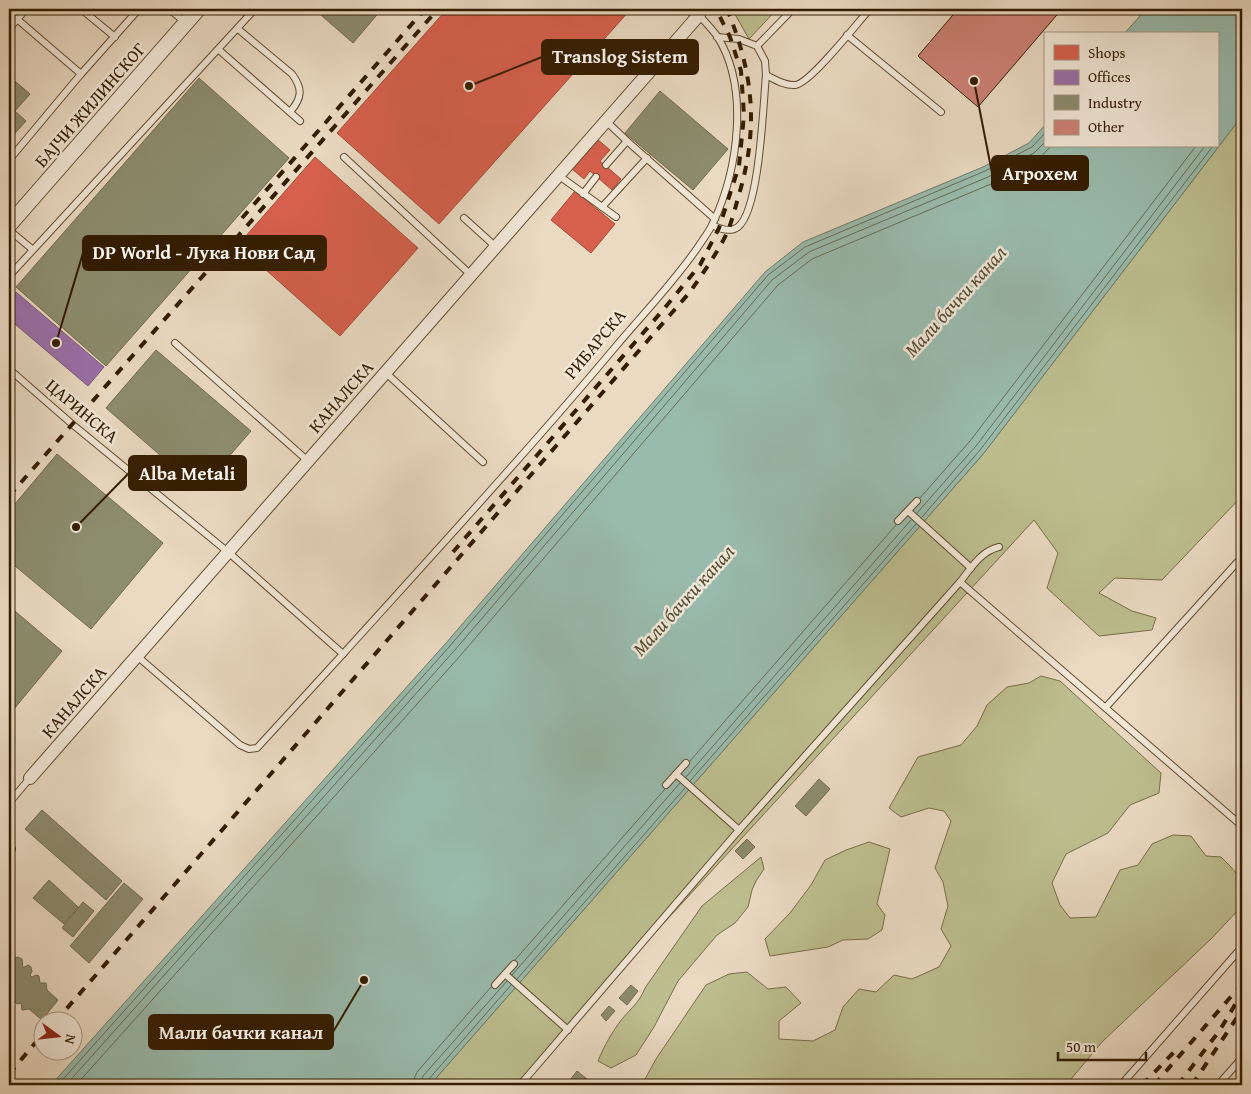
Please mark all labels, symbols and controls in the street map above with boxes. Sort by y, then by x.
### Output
legend [1044,32,1218,148]
street label: БАЈЧИ ЖИЛИНСКОГ [28,36,152,173]
callout: Translog Sistem [542,40,698,74]
text: Translog Sistem [552,42,689,70]
text: Shops [1088,42,1125,63]
text: Offices [1088,66,1131,87]
text: Industry [1088,92,1143,113]
text: Other [1088,116,1124,137]
callout: Агрохем [992,156,1088,190]
text: Агрохем [1002,159,1078,187]
callout: DP World - Лука Нови Сад [83,236,326,270]
text: DP World - Лука Нови Сад [93,238,316,266]
water label: Мали бачки канал [897,239,1013,363]
street label: РИБАРСКА [557,303,632,385]
street label: КАНАЛСКА [302,355,380,439]
street label: ЦАРИНСКА [40,372,125,449]
callout: Alba Metali [129,456,246,490]
text: Alba Metali [139,459,235,487]
water label: Мали бачки канал [625,538,741,662]
street label: КАНАЛСКА [35,660,113,744]
north arrow [32,1012,82,1062]
callout: Мали бачки канал [149,1015,333,1049]
text: Мали бачки канал [159,1018,323,1046]
scale bar [1058,1029,1146,1061]
text: N [60,1032,81,1047]
text: 50 m [1066,1036,1097,1057]

